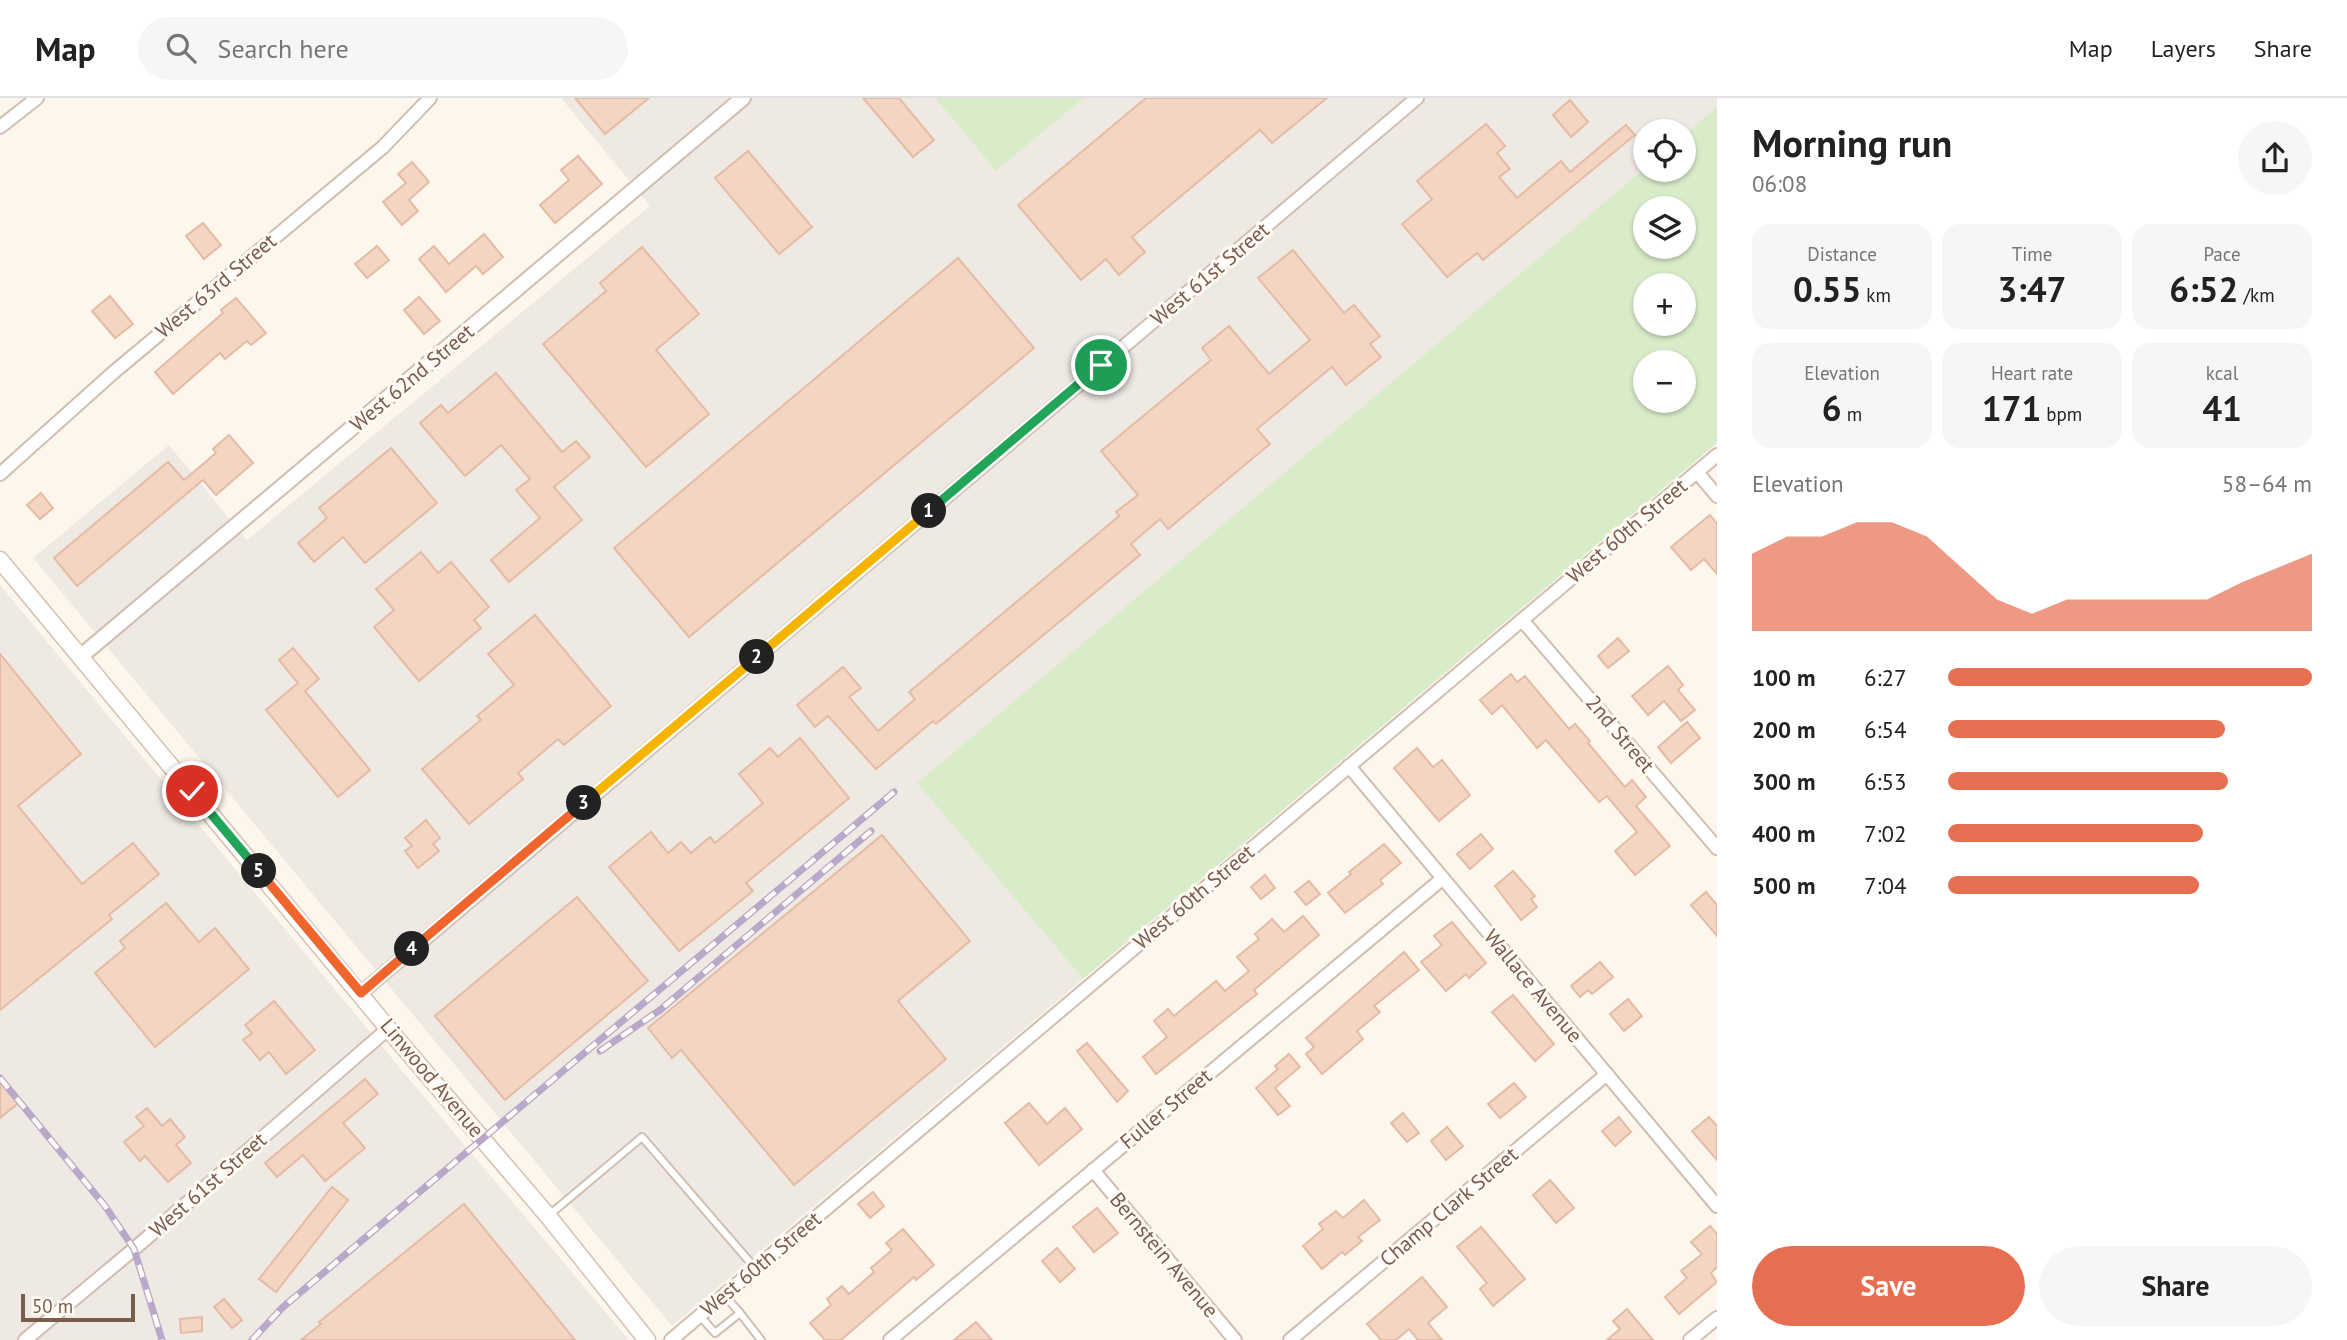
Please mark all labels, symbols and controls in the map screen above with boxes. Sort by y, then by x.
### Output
search box [138,17,628,80]
text: Map [35,27,96,70]
icon: search [162,29,200,67]
text: Search here [218,32,349,65]
text: Map [2069,33,2113,64]
text: Layers [2151,33,2216,64]
text: Share [2254,33,2312,64]
text: Morning run [1752,118,1952,167]
map controls [1633,119,1696,413]
button: locate [1633,119,1696,182]
button: share [2238,121,2312,195]
text: 06:08 [1752,169,1807,198]
button: layers [1633,196,1696,259]
street label: West 61st Street [1145,216,1275,331]
street label: West 63rd Street [150,227,282,344]
text: Distance [1807,242,1877,266]
text: Time [2012,242,2052,266]
text: Pace [2203,242,2241,266]
text: 0.55 [1793,266,1861,312]
text: 3:47 [1998,266,2066,312]
text: 6:52 [2169,266,2238,312]
button: + [1633,273,1696,336]
text: km [1861,283,1891,307]
text: /km [2238,283,2275,307]
street label: West 62nd Street [344,318,479,437]
pin [1071,335,1131,395]
icon: arrive [1082,346,1120,384]
button: − [1633,350,1696,413]
text: Elevation [1804,361,1880,385]
text: Heart rate [1991,361,2073,385]
text: kcal [2206,361,2238,385]
text: 6 [1822,385,1842,431]
text: 171 [1982,385,2041,431]
text: 41 [2202,385,2242,431]
text: m [1842,402,1862,426]
text: bpm [2041,402,2082,426]
text: Elevation [1752,469,1844,498]
text: 58–64 m [2222,469,2312,498]
street label: West 60th Street [1561,472,1693,589]
pin: 1 [912,494,946,528]
text: 1 [923,498,934,522]
pin: 2 [740,640,774,674]
text: 2 [751,644,762,668]
text: 100 m [1752,663,1815,692]
text: 6:27 [1864,663,1907,692]
street label: 2nd Street [1580,689,1661,778]
text: 200 m [1752,715,1815,744]
text: 6:54 [1864,715,1907,744]
pin [162,761,222,821]
text: 300 m [1752,767,1815,796]
text: 6:53 [1864,767,1907,796]
icon: check [173,772,211,810]
pin: 3 [566,786,602,820]
text: 3 [578,790,589,814]
text: 400 m [1752,819,1815,848]
text: 7:02 [1864,819,1907,848]
street label: West 60th Street [1128,838,1260,955]
pin: 5 [242,854,276,888]
text: 5 [253,858,264,882]
text: 500 m [1752,871,1815,900]
text: 7:04 [1864,871,1907,900]
street label: Wallace Avenue [1478,923,1589,1048]
pin: 4 [394,932,430,966]
text: 4 [406,936,417,960]
street label: Linwood Avenue [375,1012,490,1143]
street label: Fuller Street [1114,1062,1217,1155]
street label: West 61st Street [143,1126,272,1243]
street label: Champ Clark Street [1374,1141,1523,1272]
street label: Bernstein Avenue [1104,1186,1225,1323]
street label: West 60th Street [695,1205,827,1322]
button: Save [1752,1246,2025,1326]
button: Share [2039,1246,2312,1326]
scale bar [21,1291,135,1323]
text: 50 m [32,1294,73,1318]

